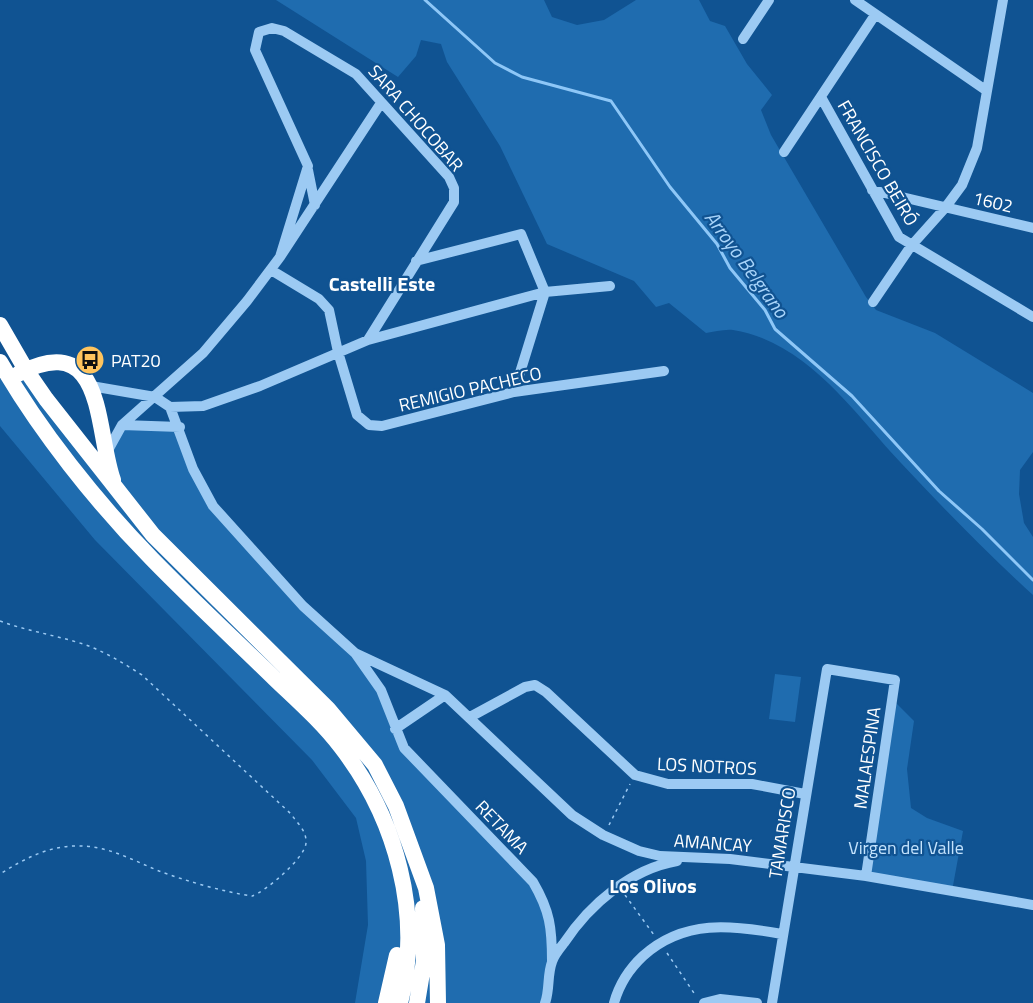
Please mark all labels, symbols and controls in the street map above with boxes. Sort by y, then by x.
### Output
street label: SARA CHOCOBAR [362,59,470,177]
street label: FRANCISCO BEIRÓ [831,95,925,231]
street label: 1602 [970,184,1016,220]
water label: Arroyo Belgrano [697,204,797,325]
district label: Castelli Este [329,268,435,299]
bus stop icon: PAT20 [74,344,106,376]
place label: PAT20 [111,347,161,374]
street label: REMIGIO PACHECO [396,359,544,419]
street label: MALAESPINA [846,705,888,811]
street label: LOS NOTROS [656,750,758,782]
street label: TAMARISCO [761,785,803,881]
street label: RETAMA [469,794,535,860]
street label: AMANCAY [673,827,753,859]
park label: Virgen del Valle [848,834,964,861]
district label: Los Olivos [609,870,697,901]

